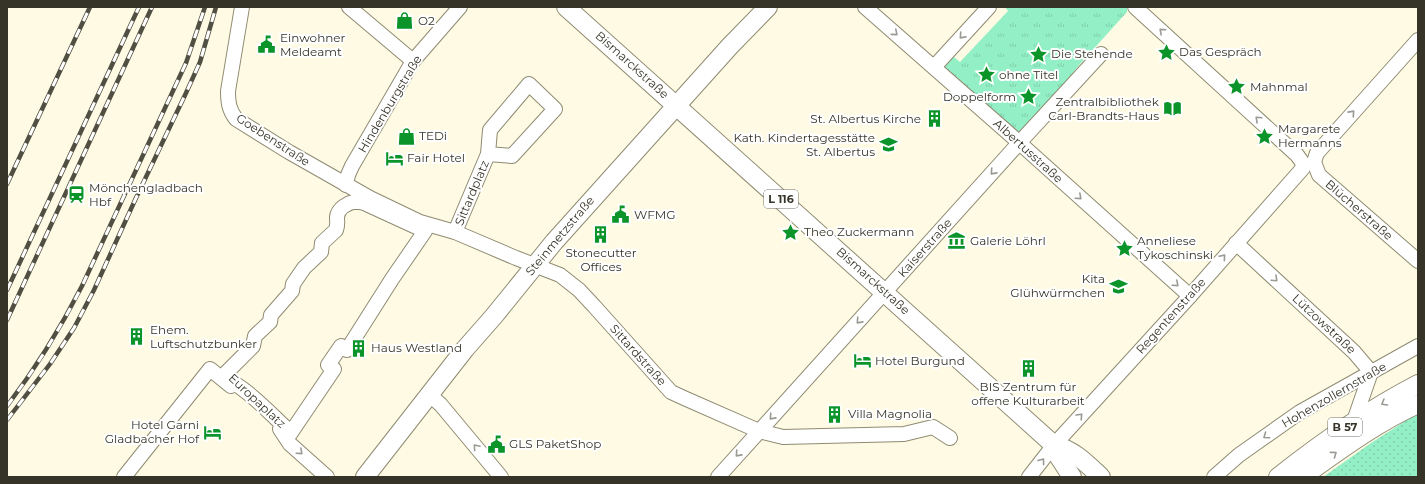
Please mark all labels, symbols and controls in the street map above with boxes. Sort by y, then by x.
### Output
shop icon: O2 [395,11,415,31]
place label: O2 [418,13,435,28]
street label: Bismarckstraße [593,28,672,102]
one-way arrow [890,28,897,35]
one-way arrow [1159,29,1167,36]
place label: Einwohner Meldeamt [280,30,346,59]
one-way arrow [960,31,967,39]
public building icon: Einwohner Meldeamt [257,35,277,55]
place icon: Das Gespräch [1156,42,1176,62]
place icon: Die Stehende [1028,44,1048,64]
place label: Das Gespräch [1179,44,1262,59]
place label: Die Stehende [1051,46,1133,61]
street label: Hindenburgstraße [355,52,425,155]
place icon: ohne Titel [976,65,996,85]
place label: ohne Titel [999,67,1058,82]
place icon: Mahnmal [1227,77,1247,97]
place label: Mahnmal [1250,79,1308,94]
place icon: Doppelform [1019,87,1039,107]
place label: Doppelform [943,89,1016,104]
place label: Zentralbibliothek Carl-Brandts-Haus [1048,94,1160,123]
library icon: Zentralbibliothek Carl-Brandts-Haus [1162,99,1182,119]
building icon: St. Albertus Kirche [924,109,944,129]
street label: Goebenstraße [234,110,313,169]
one-way arrow [1348,110,1355,118]
place label: St. Albertus Kirche [810,111,921,126]
street label: Albertusstraße [990,115,1066,186]
one-way arrow [1255,116,1263,124]
place label: Margarete Hermanns [1278,121,1342,150]
shop icon: TEDi [396,126,416,146]
place icon: Margarete Hermanns [1255,126,1275,146]
place label: TEDi [419,128,447,143]
place label: Kath. Kindertagesstätte St. Albertus [733,130,875,159]
school or university icon: Kath. Kindertagesstätte St. Albertus [878,135,898,155]
hotel icon: Fair Hotel [384,148,404,168]
place label: Fair Hotel [407,150,465,165]
street label: Sittardplatz [451,158,492,228]
one-way arrow [990,167,998,175]
street label: Blücherstraße [1323,176,1396,243]
place label: Mönchengladbach Hbf [89,180,203,209]
station icon: Mönchengladbach Hbf [66,185,86,205]
road number: L 116 [764,190,798,208]
one-way arrow [1074,192,1082,200]
street label: Steinmetzstraße [522,193,597,278]
public building icon: WFMG [611,205,631,225]
place label: WFMG [634,207,675,222]
street label: Kaiserstraße [894,215,955,280]
place icon: Theo Zuckermann [781,222,801,242]
building icon: Stonecutter Offices [591,224,611,244]
place label: Theo Zuckermann [804,224,914,239]
museum icon: Galerie Löhrl [947,231,967,251]
place label: Galerie Löhrl [970,233,1046,248]
place label: Anneliese Tykoschinski [1137,233,1213,262]
place icon: Anneliese Tykoschinski [1114,238,1134,258]
street label: Bismarckstraße [834,244,913,318]
place label: Stonecutter Offices [565,245,637,274]
one-way arrow [1219,254,1226,262]
place label: Kita Glühwürmchen [1010,271,1105,300]
one-way arrow [1270,274,1278,282]
street label: Regentenstraße [1133,275,1209,357]
school or university icon: Kita Glühwürmchen [1108,276,1128,296]
one-way arrow [1171,279,1179,286]
street label: Lützowstraße [1290,290,1359,357]
one-way arrow [857,316,864,324]
street label: Sittardstraße [607,321,670,388]
place label: Ehem. Luftschutzbunker [150,322,257,351]
building icon: Ehem. Luftschutzbunker [127,327,147,347]
building icon: Haus Westland [348,338,368,358]
place label: Haus Westland [371,340,462,355]
hotel icon: Hotel Burgund [852,351,872,371]
place label: Hotel Burgund [875,353,965,368]
building icon: BIS Zentrum für offene Kulturarbeit [1018,358,1038,378]
street label: Hohenzollernstraße [1279,359,1389,431]
street label: Europaplatz [226,370,289,431]
place label: BIS Zentrum für offene Kulturarbeit [971,379,1085,408]
one-way arrow [1380,398,1388,405]
building icon: Villa Magnolia [825,404,845,424]
place label: Villa Magnolia [848,406,932,421]
one-way arrow [769,412,776,420]
one-way arrow [1076,413,1083,421]
place label: Hotel Garni Gladbacher Hof [105,417,200,446]
road number: B 57 [1328,418,1362,436]
hotel icon: Hotel Garni Gladbacher Hof [202,422,222,442]
one-way arrow [1263,431,1270,439]
public building icon: GLS PaketShop [486,434,506,454]
place label: GLS PaketShop [509,436,602,451]
one-way arrow [473,444,480,452]
one-way arrow [295,448,302,455]
one-way arrow [736,449,743,457]
one-way arrow [1329,452,1336,459]
one-way arrow [1037,458,1044,465]

